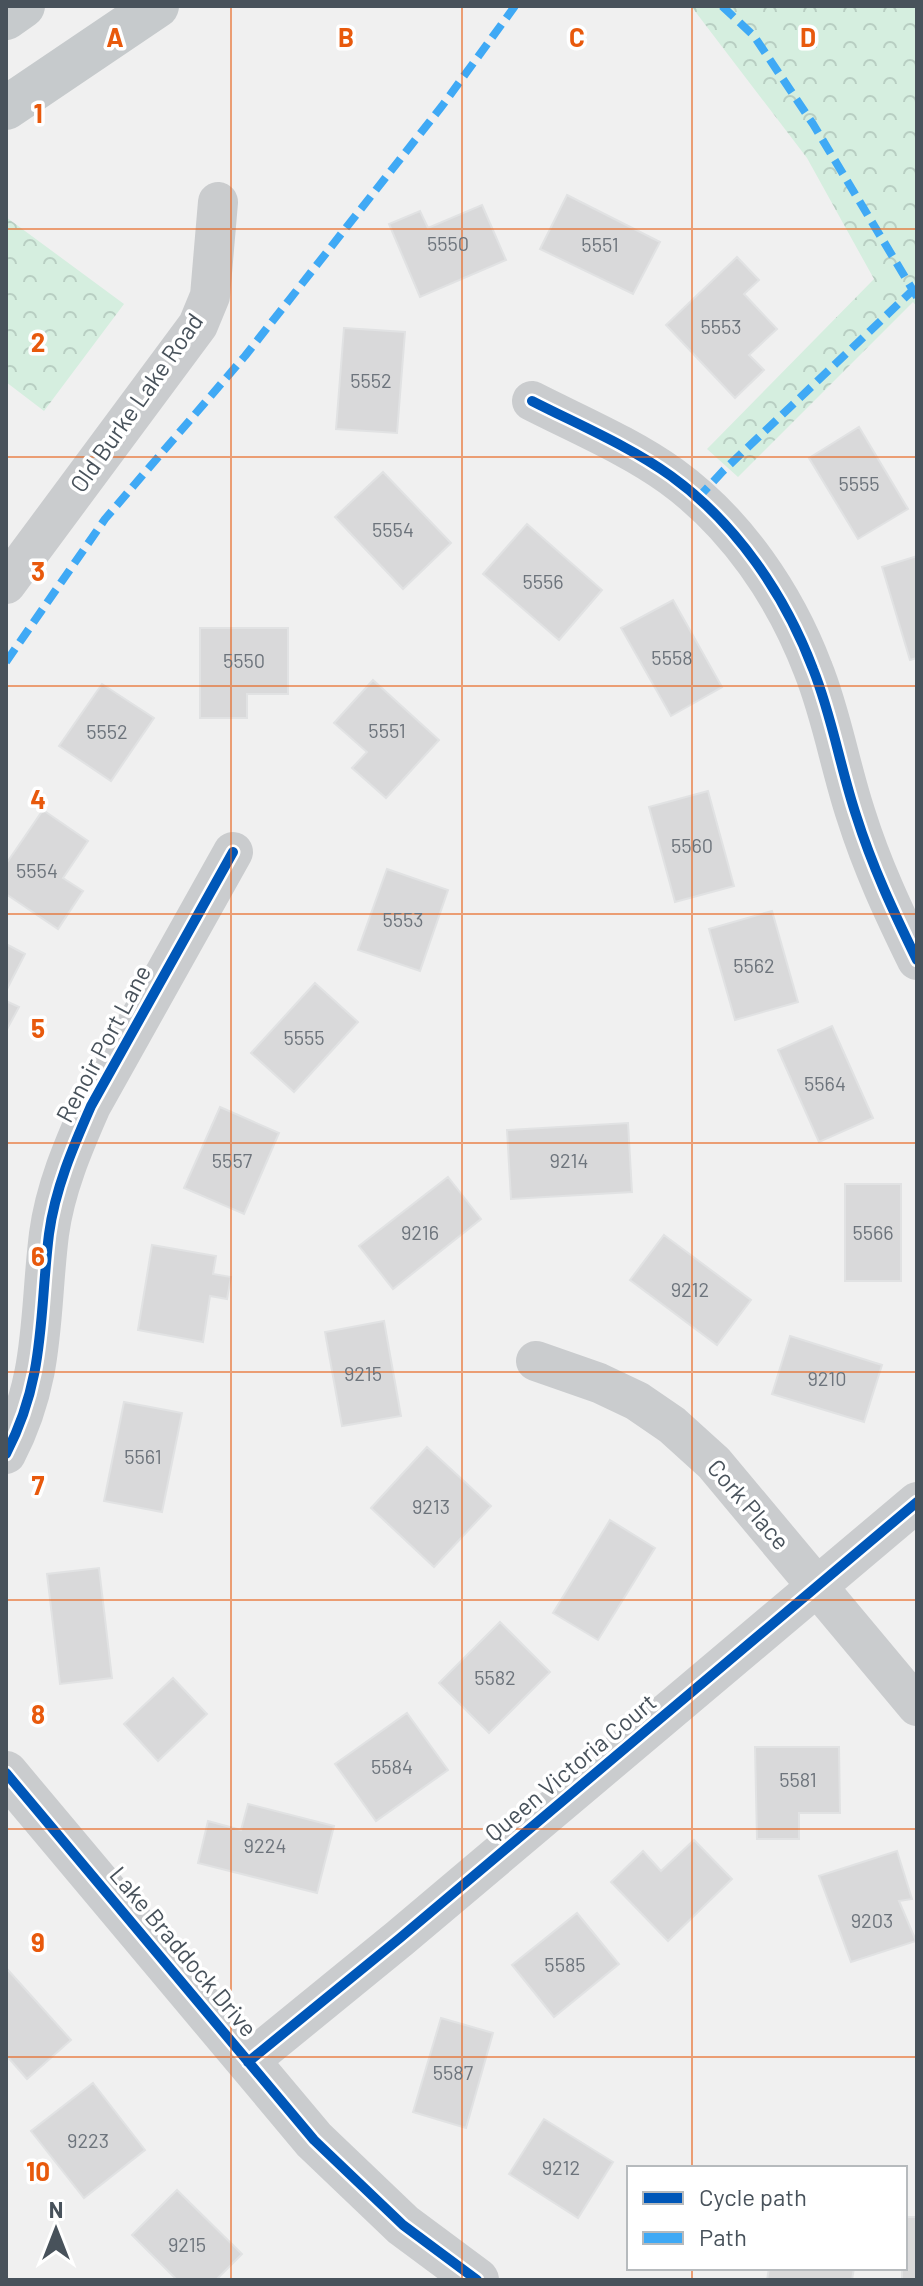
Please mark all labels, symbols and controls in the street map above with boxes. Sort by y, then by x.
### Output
text: A [106,21,124,52]
text: B [338,21,354,52]
text: C [569,21,585,52]
text: D [800,21,816,52]
text: 1 [33,97,43,128]
house number: 5550 [427,231,469,255]
house number: 5551 [581,232,619,256]
street label: Old Burke Lake Road [63,307,208,497]
house number: 5553 [700,314,742,338]
text: 2 [31,326,45,357]
house number: 5552 [350,368,392,392]
house number: 5555 [838,471,880,495]
house number: 5554 [372,517,414,541]
text: 3 [31,555,45,586]
house number: 5556 [522,569,564,593]
house number: 5558 [651,645,693,669]
house number: 5550 [223,648,265,672]
house number: 5551 [368,718,406,742]
house number: 5552 [86,719,128,743]
text: 4 [30,783,46,814]
house number: 5560 [671,833,713,857]
house number: 5554 [16,858,58,882]
house number: 5553 [382,907,424,931]
house number: 5562 [733,953,775,977]
street label: Renoir Port Lane [49,960,156,1127]
text: 5 [31,1012,45,1043]
house number: 5555 [283,1025,325,1049]
house number: 5564 [804,1071,846,1095]
house number: 5557 [212,1148,253,1172]
house number: 9214 [550,1148,588,1172]
house number: 9216 [401,1220,439,1244]
house number: 5566 [852,1220,894,1244]
text: 6 [31,1240,45,1271]
house number: 9212 [671,1277,709,1301]
house number: 9215 [344,1361,382,1385]
house number: 9210 [807,1366,847,1390]
house number: 5561 [124,1444,162,1468]
street label: Cork Place [702,1453,796,1555]
text: 7 [32,1469,45,1500]
house number: 9213 [412,1494,450,1518]
house number: 5582 [474,1665,516,1689]
street label: Queen Victoria Court [479,1687,661,1847]
text: 8 [31,1698,45,1729]
house number: 5584 [371,1754,413,1778]
house number: 5581 [779,1767,817,1791]
house number: 9224 [244,1833,286,1857]
street label: Lake Braddock Drive [105,1860,264,2042]
house number: 9203 [851,1908,893,1932]
text: 9 [31,1926,45,1957]
house number: 5585 [544,1952,586,1976]
house number: 5587 [433,2060,474,2084]
house number: 9223 [67,2128,109,2152]
text: 10 [26,2155,50,2186]
house number: 9212 [542,2155,580,2179]
legend [627,2166,907,2270]
text: Cycle path [699,2182,807,2211]
north arrow [16,2190,96,2270]
text: N [49,2196,63,2222]
text: Path [699,2222,747,2251]
house number: 9215 [168,2232,206,2256]

